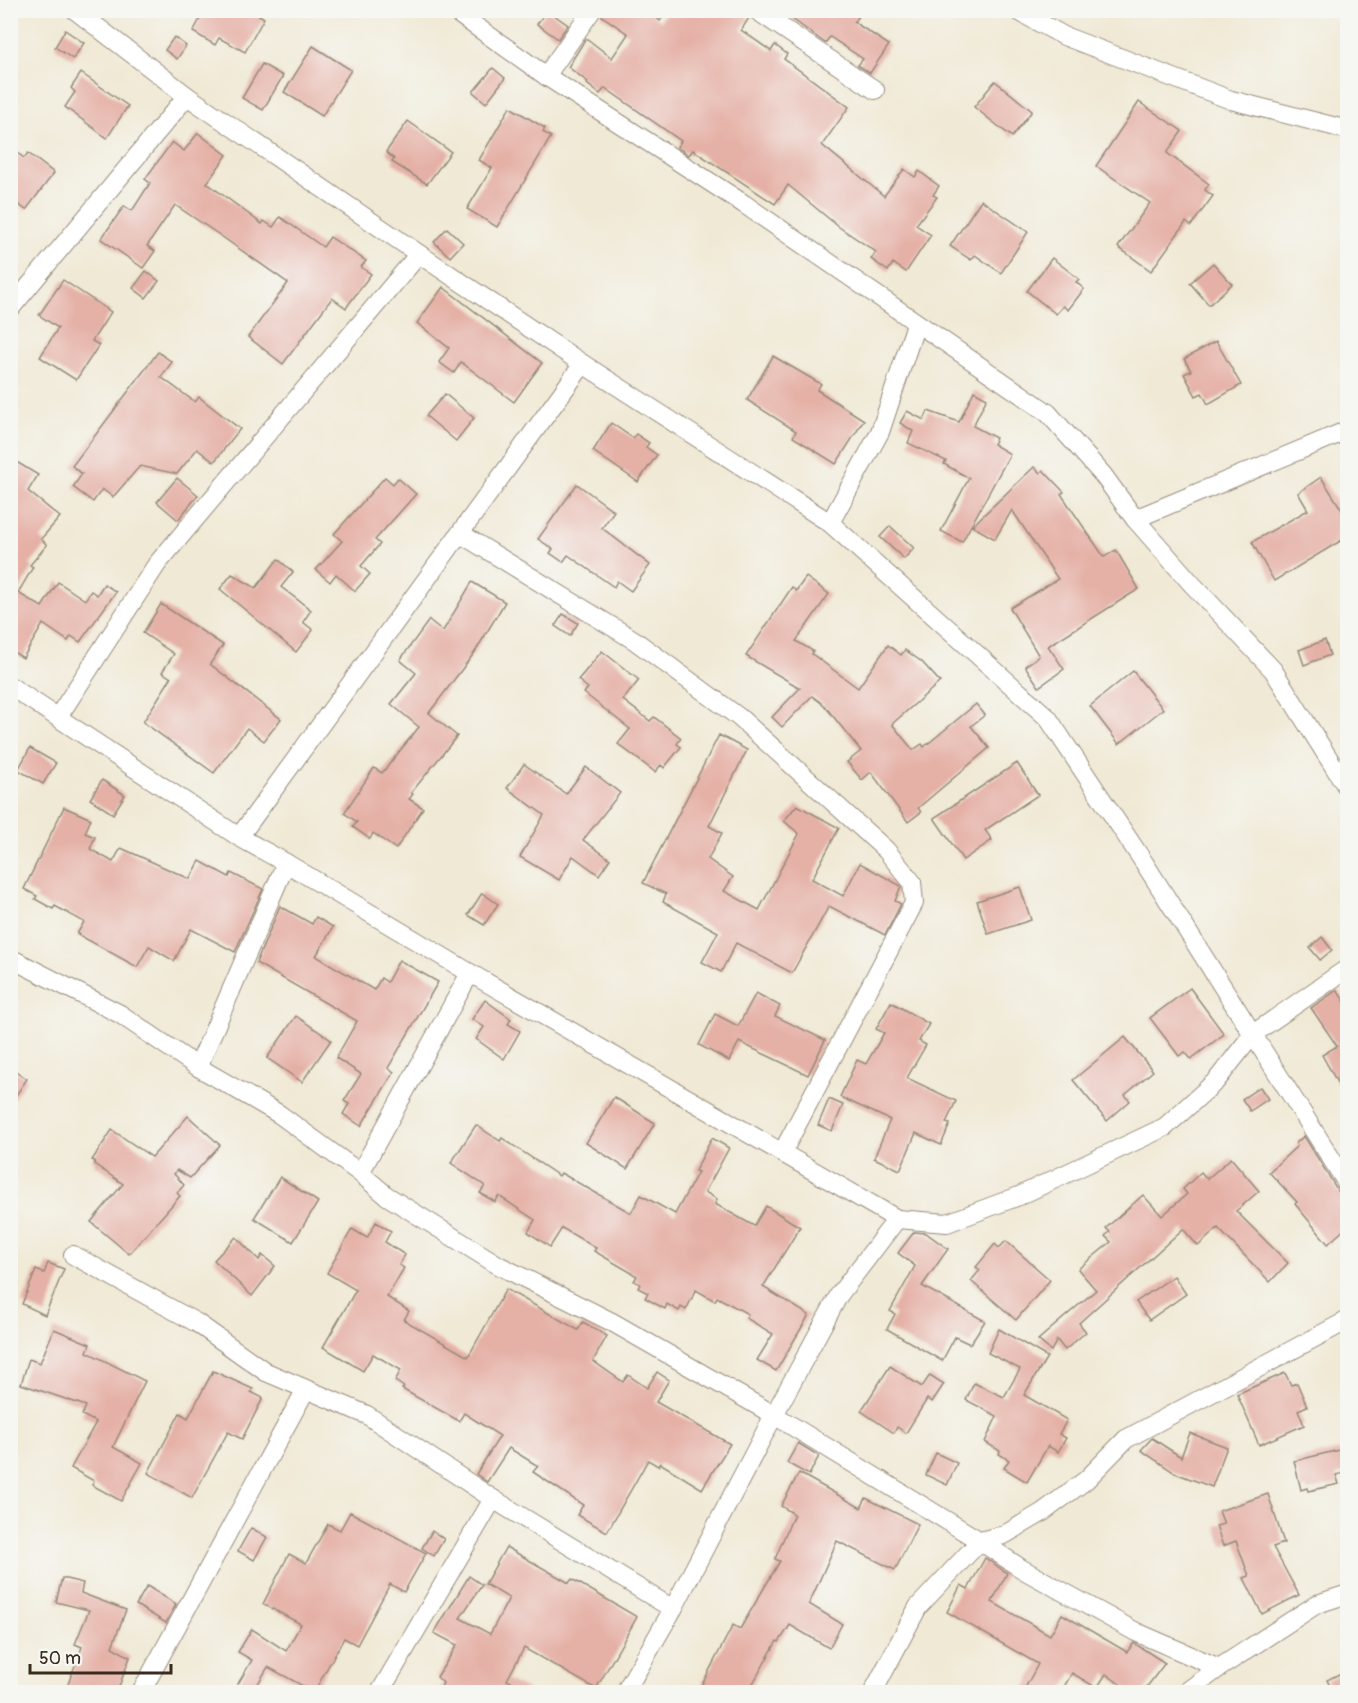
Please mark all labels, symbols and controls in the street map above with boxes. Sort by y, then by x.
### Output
scale bar [30,1637,171,1675]
text: 50 m [39,1647,81,1670]

